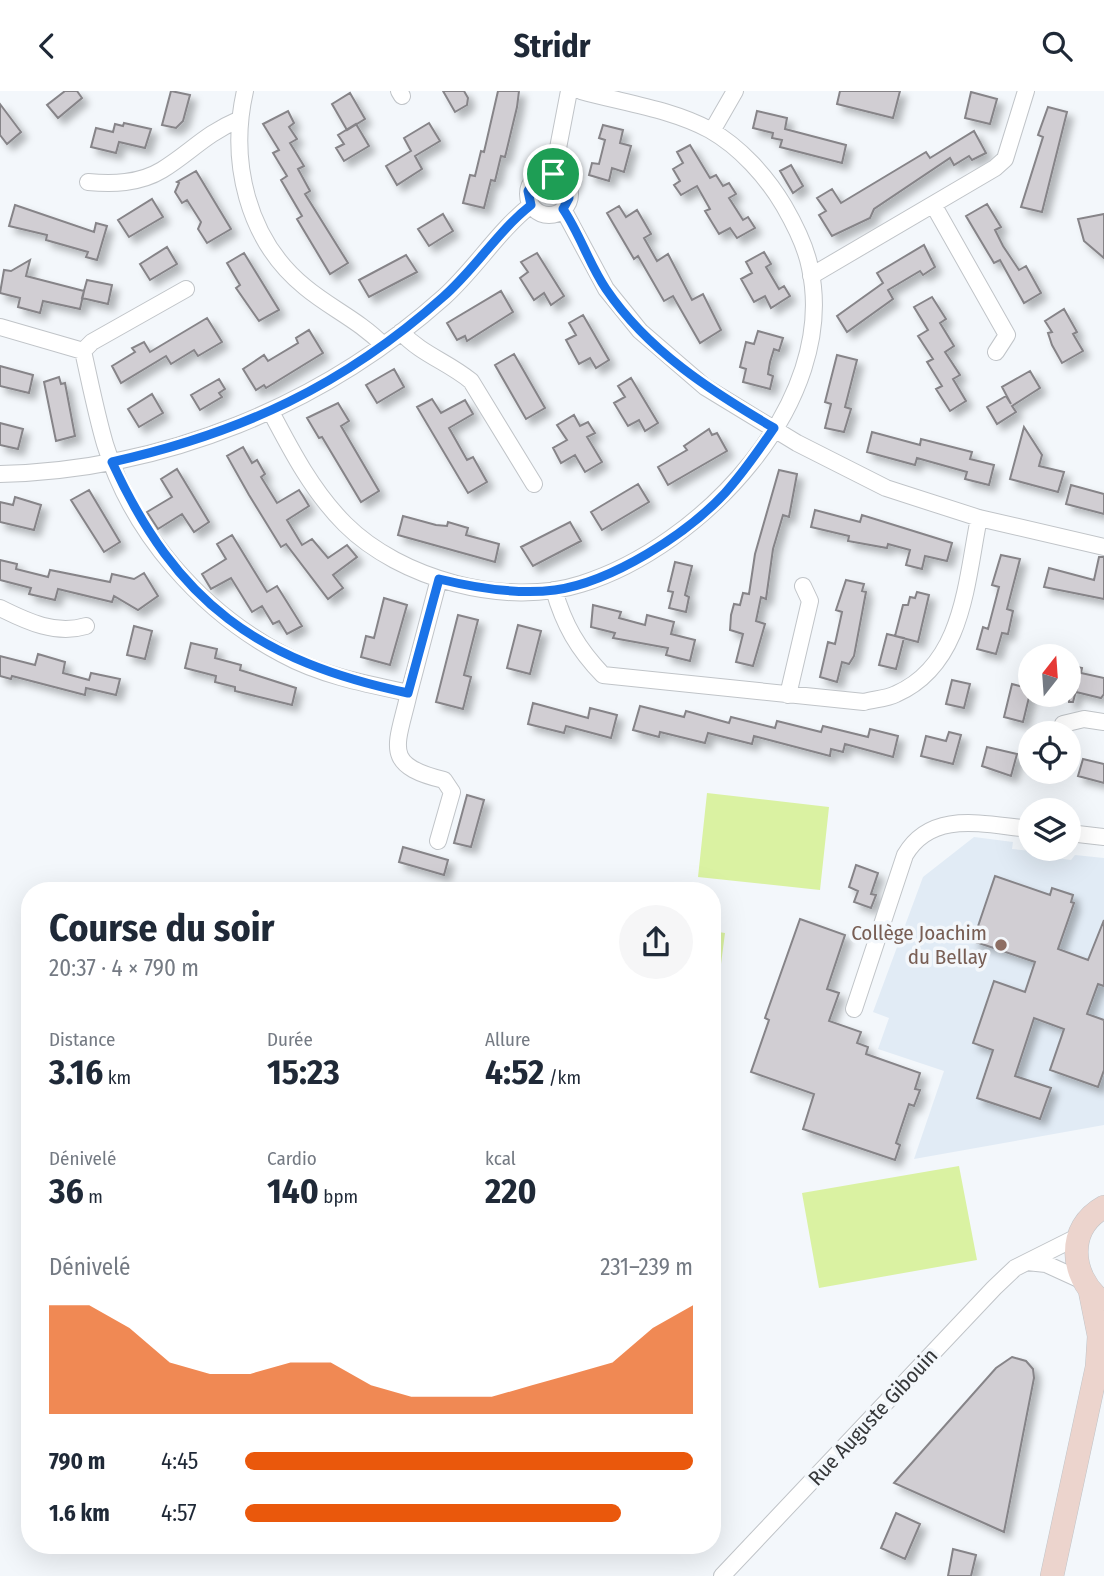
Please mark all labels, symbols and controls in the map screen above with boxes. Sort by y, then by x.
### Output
icon: back [28,27,66,65]
text: Stridr [513,27,591,65]
icon: search [1038,27,1076,65]
pin [523,144,583,204]
icon: arrive [534,155,572,193]
north arrow [1018,644,1082,707]
map controls [1018,644,1081,861]
button: locate [1018,721,1081,784]
button: layers [1018,798,1081,861]
text: Course du soir [49,905,275,951]
button: share [619,905,693,979]
place label: Collège Joachim du Bellay [851,920,988,970]
marker: Collège Joachim du Bellay [993,937,1009,953]
text: 20:37 · 4 × 790 m [49,954,199,982]
text: Distance [49,1028,116,1051]
text: Durée [267,1028,313,1051]
text: Allure [485,1028,530,1051]
text: 3.16 [49,1051,103,1093]
text: 15:23 [267,1051,340,1093]
text: 4:52 [485,1051,544,1093]
text: km [103,1066,131,1089]
text: /km [544,1066,581,1089]
text: Dénivelé [49,1147,116,1170]
text: Cardio [267,1147,317,1170]
text: kcal [485,1147,516,1170]
text: 36 [49,1170,84,1212]
text: 140 [267,1170,319,1212]
text: 220 [485,1170,537,1212]
text: m [84,1185,103,1208]
text: bpm [319,1185,358,1208]
text: Dénivelé [49,1253,130,1281]
text: 231–239 m [600,1253,693,1281]
street label: Rue Auguste Gibouin [803,1343,943,1491]
text: 790 m [49,1447,105,1475]
text: 4:45 [161,1447,198,1475]
text: 1.6 km [49,1499,110,1527]
text: 4:57 [161,1499,197,1527]

